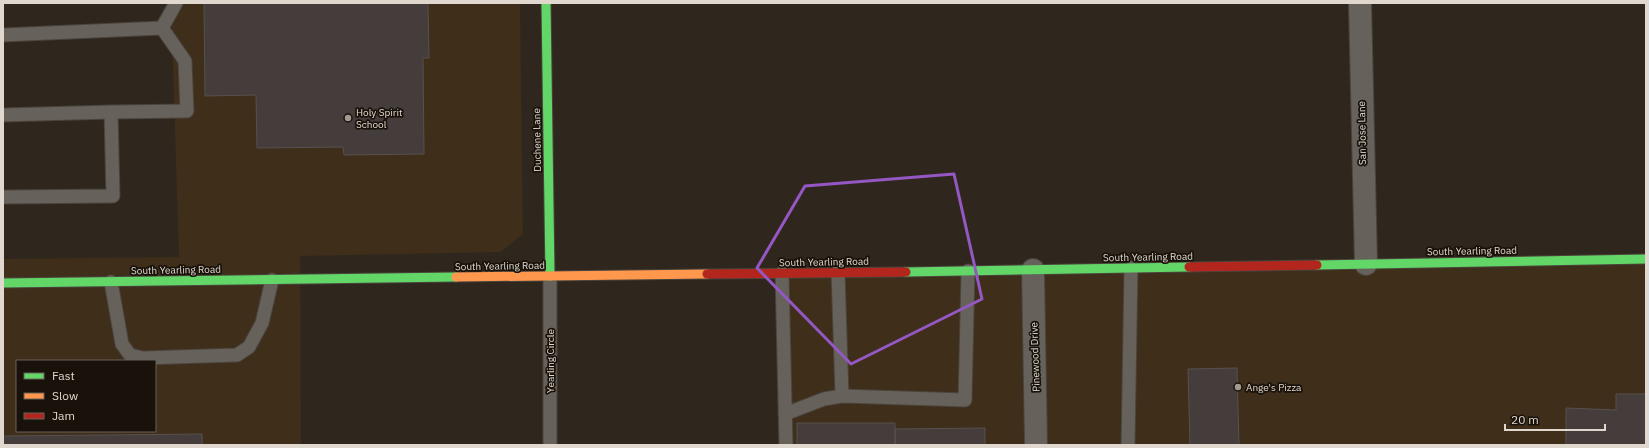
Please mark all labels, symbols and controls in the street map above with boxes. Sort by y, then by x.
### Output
street label: San Jose Lane [1355,100,1369,165]
place label: Holy Spirit School [356,106,403,131]
street label: Duchene Lane [530,108,544,172]
marker: Holy Spirit School [343,113,353,123]
street label: South Yearling Road [1427,244,1517,258]
street label: South Yearling Road [1103,250,1193,264]
street label: South Yearling Road [779,255,869,269]
street label: South Yearling Road [455,259,545,273]
street label: South Yearling Road [131,263,221,277]
street label: Pinewood Drive [1027,321,1043,392]
street label: Yearling Circle [544,328,557,393]
legend [16,360,156,432]
text: Fast [52,368,75,383]
place label: Ange's Pizza [1246,381,1302,394]
marker: Ange's Pizza [1233,382,1243,392]
text: Slow [52,388,78,403]
scale bar [1505,406,1605,432]
text: Jam [52,408,75,423]
text: 20 m [1511,412,1539,427]

